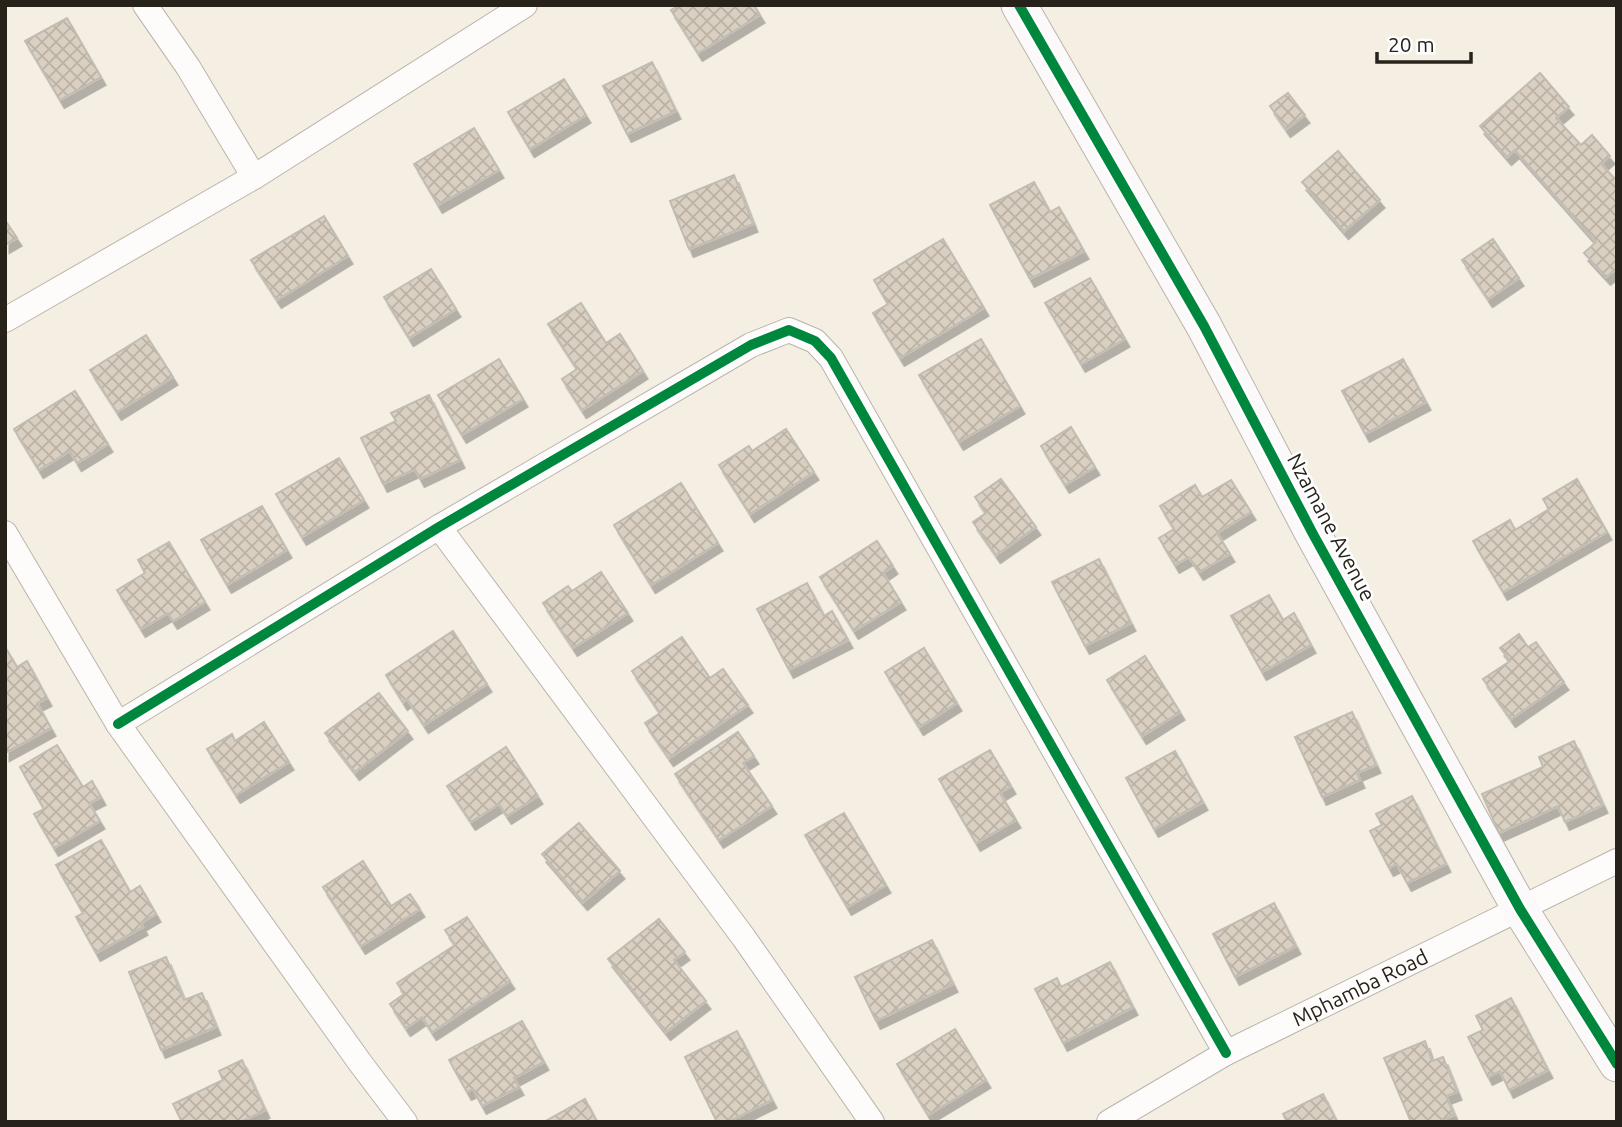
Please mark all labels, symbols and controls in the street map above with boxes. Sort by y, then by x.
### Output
scale bar [1377,21,1472,65]
text: 20 m [1388,32,1435,56]
street label: Nzamane Avenue [1283,449,1381,605]
street label: Mphamba Road [1288,944,1432,1031]

